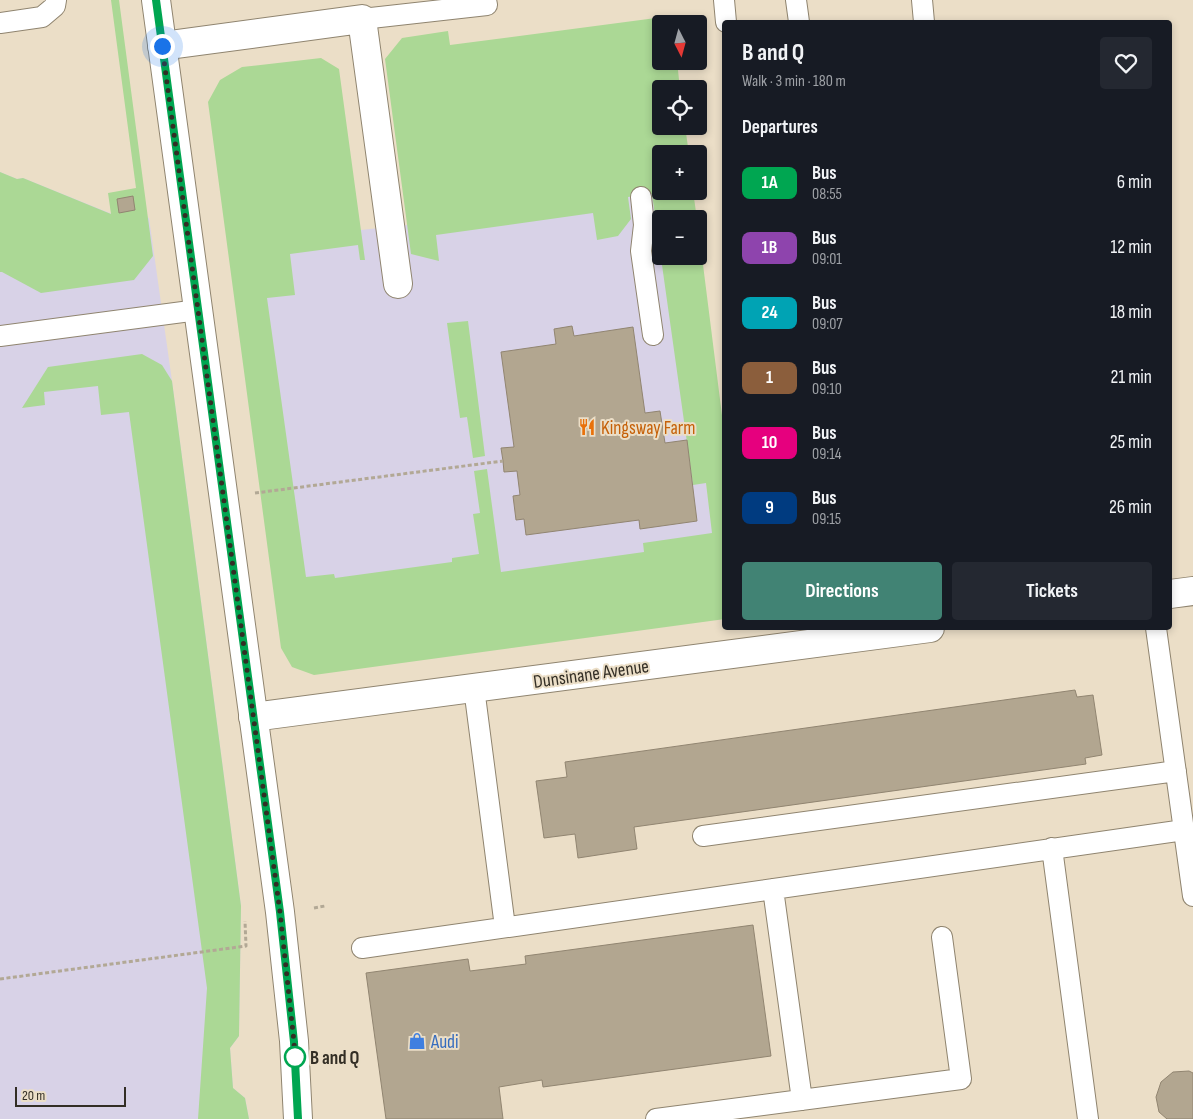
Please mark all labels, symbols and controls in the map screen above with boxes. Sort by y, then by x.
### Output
north arrow [652,15,708,70]
map controls [652,15,707,265]
your location [150,34,175,59]
button: heart [1100,37,1152,89]
text: B and Q [742,38,804,67]
text: Walk · 3 min · 180 m [742,72,846,91]
button: locate [652,80,707,135]
text: Departures [742,116,818,139]
button: + [652,145,707,200]
text: Bus [812,162,837,185]
text: 6 min [1117,171,1152,194]
text: 1A [762,172,777,193]
text: 08:55 [812,185,842,204]
button: − [652,210,707,265]
text: Bus [812,227,837,250]
text: 12 min [1110,236,1152,259]
text: 1B [762,237,777,258]
text: 09:01 [812,250,842,269]
text: Bus [812,292,837,315]
text: 18 min [1110,301,1152,324]
text: 24 [761,302,778,323]
text: 09:07 [812,315,843,334]
text: Bus [812,357,837,380]
text: 21 min [1111,366,1152,389]
text: 1 [766,367,773,388]
text: 09:10 [812,380,842,399]
restaurant icon: Kingsway Farm [577,417,597,437]
place label: Kingsway Farm [601,417,696,440]
text: Bus [812,422,837,445]
text: 25 min [1110,431,1152,454]
text: 10 [762,432,777,453]
text: 09:14 [812,445,842,464]
text: Bus [812,487,837,510]
text: 26 min [1109,496,1152,519]
text: 9 [765,497,774,518]
text: 09:15 [812,510,841,529]
button: Directions [742,562,942,620]
button: Tickets [952,562,1152,620]
street label: Dunsinane Avenue [532,655,650,694]
shop icon: Audi [407,1031,427,1051]
place label: Audi [430,1031,459,1054]
marker: B and Q [284,1046,306,1068]
place label: B and Q [310,1047,359,1070]
scale bar [15,1084,126,1107]
text: 20 m [22,1087,45,1104]

